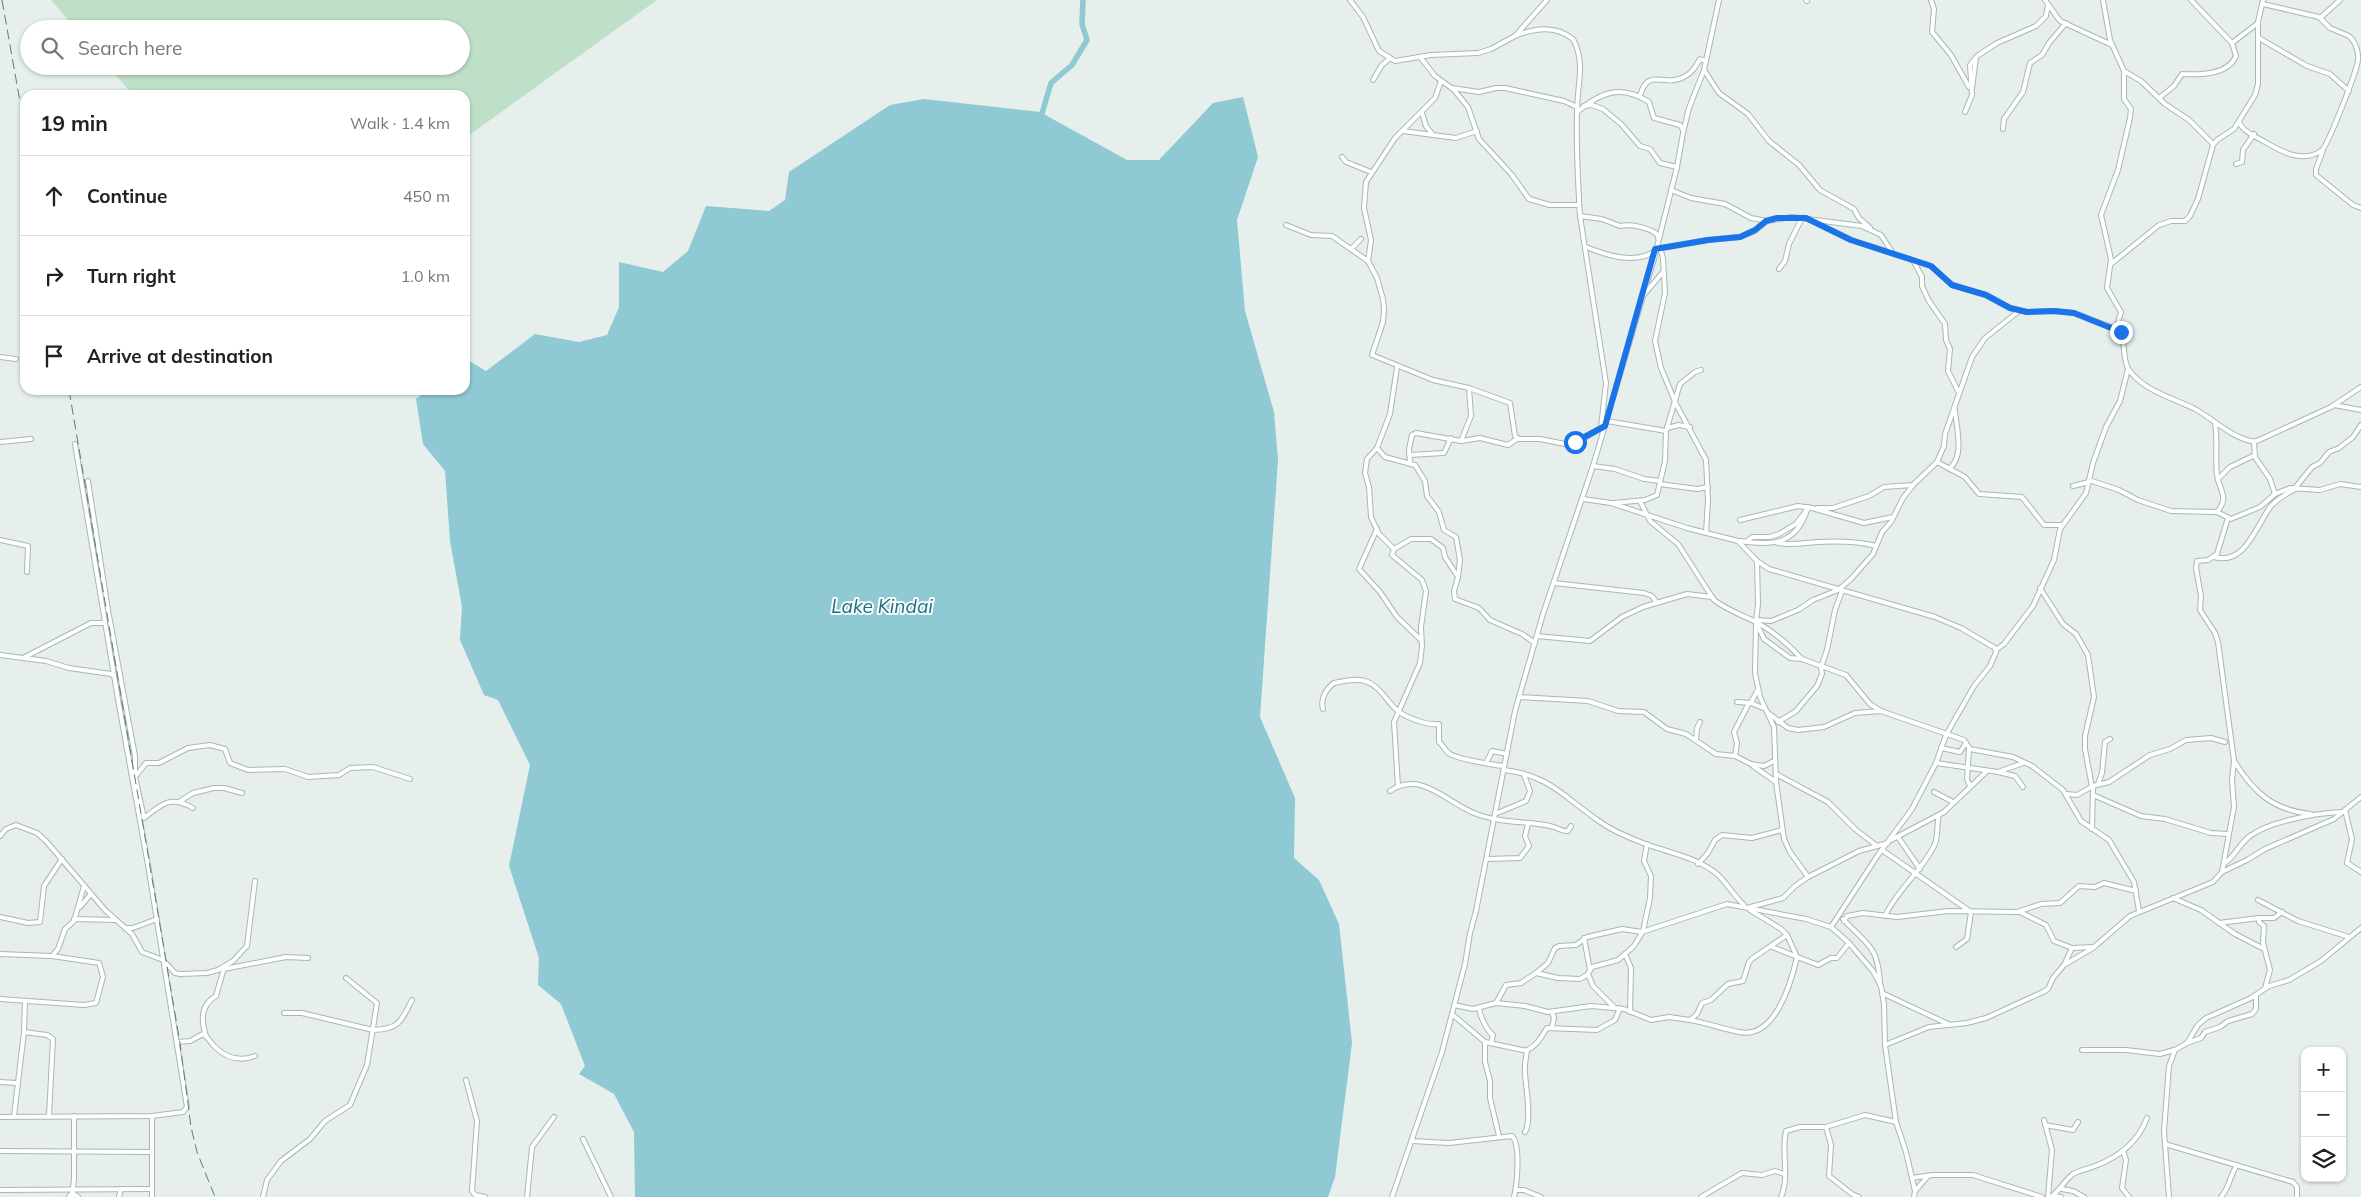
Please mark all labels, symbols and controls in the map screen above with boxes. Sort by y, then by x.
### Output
search box [20,20,470,75]
icon: search [38,34,66,62]
text: Search here [78,36,182,60]
text: 19 min [40,110,108,136]
text: Walk · 1.4 km [350,113,450,133]
icon: ahead [40,182,68,210]
text: Continue [87,184,167,208]
text: 450 m [403,186,450,206]
icon: right [40,262,68,290]
text: Turn right [87,264,176,288]
text: 1.0 km [401,266,450,286]
route end [2110,321,2133,344]
icon: arrive [40,342,68,370]
text: Arrive at destination [87,344,273,368]
route start [1564,431,1587,454]
water label: Lake Kindai [831,594,933,618]
map controls [2301,1047,2346,1182]
button: + [2301,1047,2346,1092]
button: − [2301,1092,2346,1137]
button: layers [2301,1137,2346,1182]

